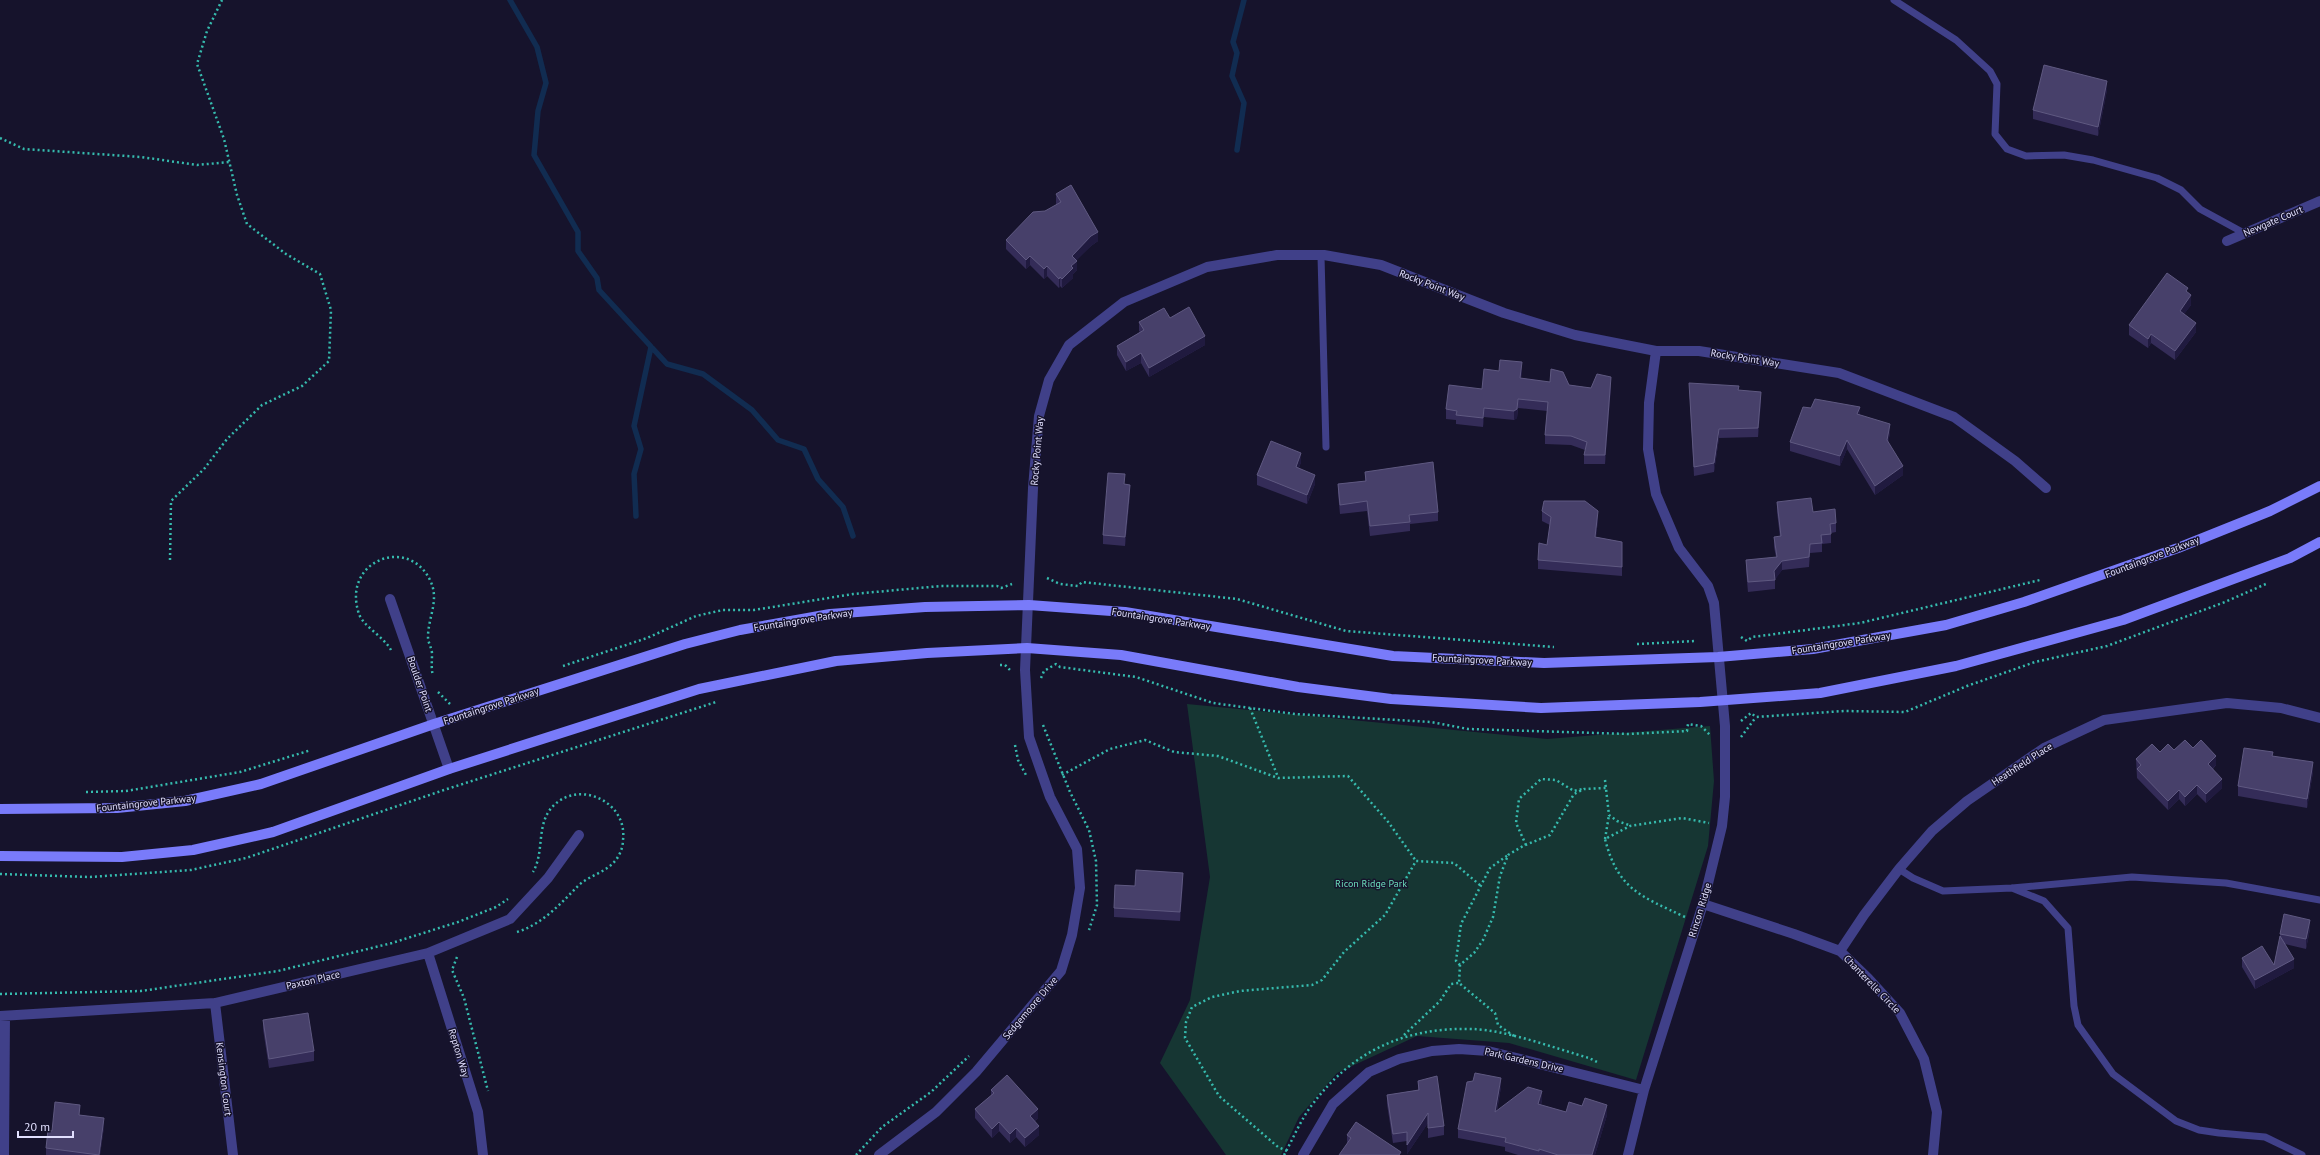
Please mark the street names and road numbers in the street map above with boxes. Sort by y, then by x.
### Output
street label: Newgate Court [2241,202,2305,239]
street label: Rocky Point Way [1397,267,1467,304]
street label: Rocky Point Way [1710,346,1780,370]
street label: Rocky Point Way [1028,416,1047,486]
street label: Fountaingrove Parkway [2103,533,2201,581]
street label: Fountaingrove Parkway [1111,605,1212,633]
street label: Fountaingrove Parkway [753,606,854,634]
street label: Fountaingrove Parkway [1791,629,1892,657]
street label: Fountaingrove Parkway [1432,651,1532,669]
street label: Boulder Point [404,654,436,714]
street label: Fountaingrove Parkway [442,684,541,728]
street label: Heathfield Place [1989,740,2055,788]
street label: Fountaingrove Parkway [96,791,197,815]
street label: Rincon Ridge [1686,881,1714,939]
street label: Chanterelle Circle [1841,952,1903,1016]
street label: Paxton Place [285,967,341,993]
street label: Sedgemoore Drive [1000,974,1060,1042]
street label: Repton Way [445,1027,473,1079]
street label: Kensington Court [213,1042,235,1117]
street label: Park Gardens Drive [1483,1045,1565,1075]

